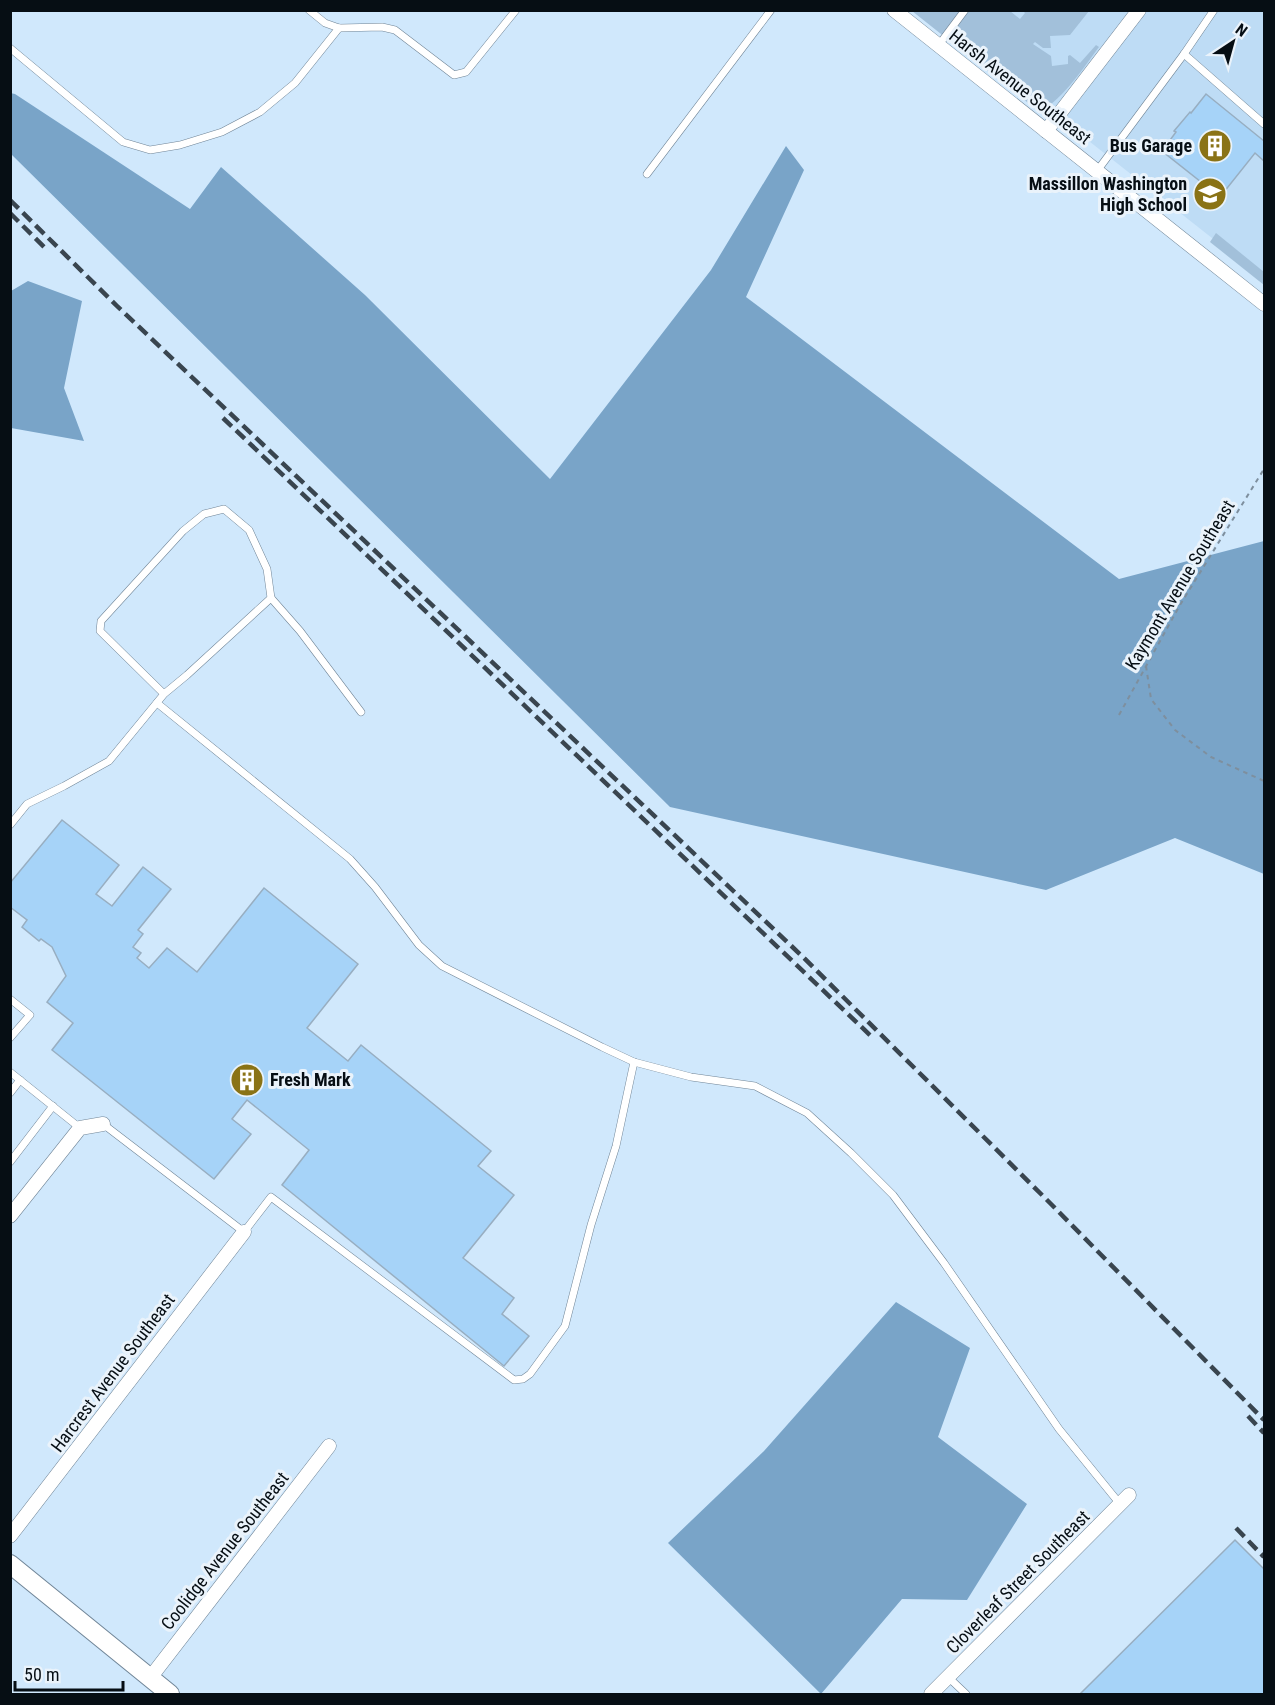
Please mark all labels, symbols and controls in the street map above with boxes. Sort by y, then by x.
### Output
north arrow [1203,12,1263,72]
text: N [1232,20,1251,41]
street label: Harsh Avenue Southeast [945,25,1095,148]
building icon: Bus Garage [1197,128,1233,164]
place label: Bus Garage [1110,135,1192,156]
place label: Massillon Washington High School [1029,173,1187,215]
school or university icon: Massillon Washington High School [1192,176,1228,212]
street label: Kaymont Avenue Southeast [1121,496,1239,673]
building icon: Fresh Mark [229,1062,265,1098]
place label: Fresh Mark [270,1069,351,1090]
street label: Harcrest Avenue Southeast [46,1290,179,1456]
street label: Coolidge Avenue Southeast [156,1468,293,1634]
street label: Cloverleaf Street Southeast [942,1506,1094,1658]
scale bar [15,1654,123,1692]
text: 50 m [24,1664,59,1685]

